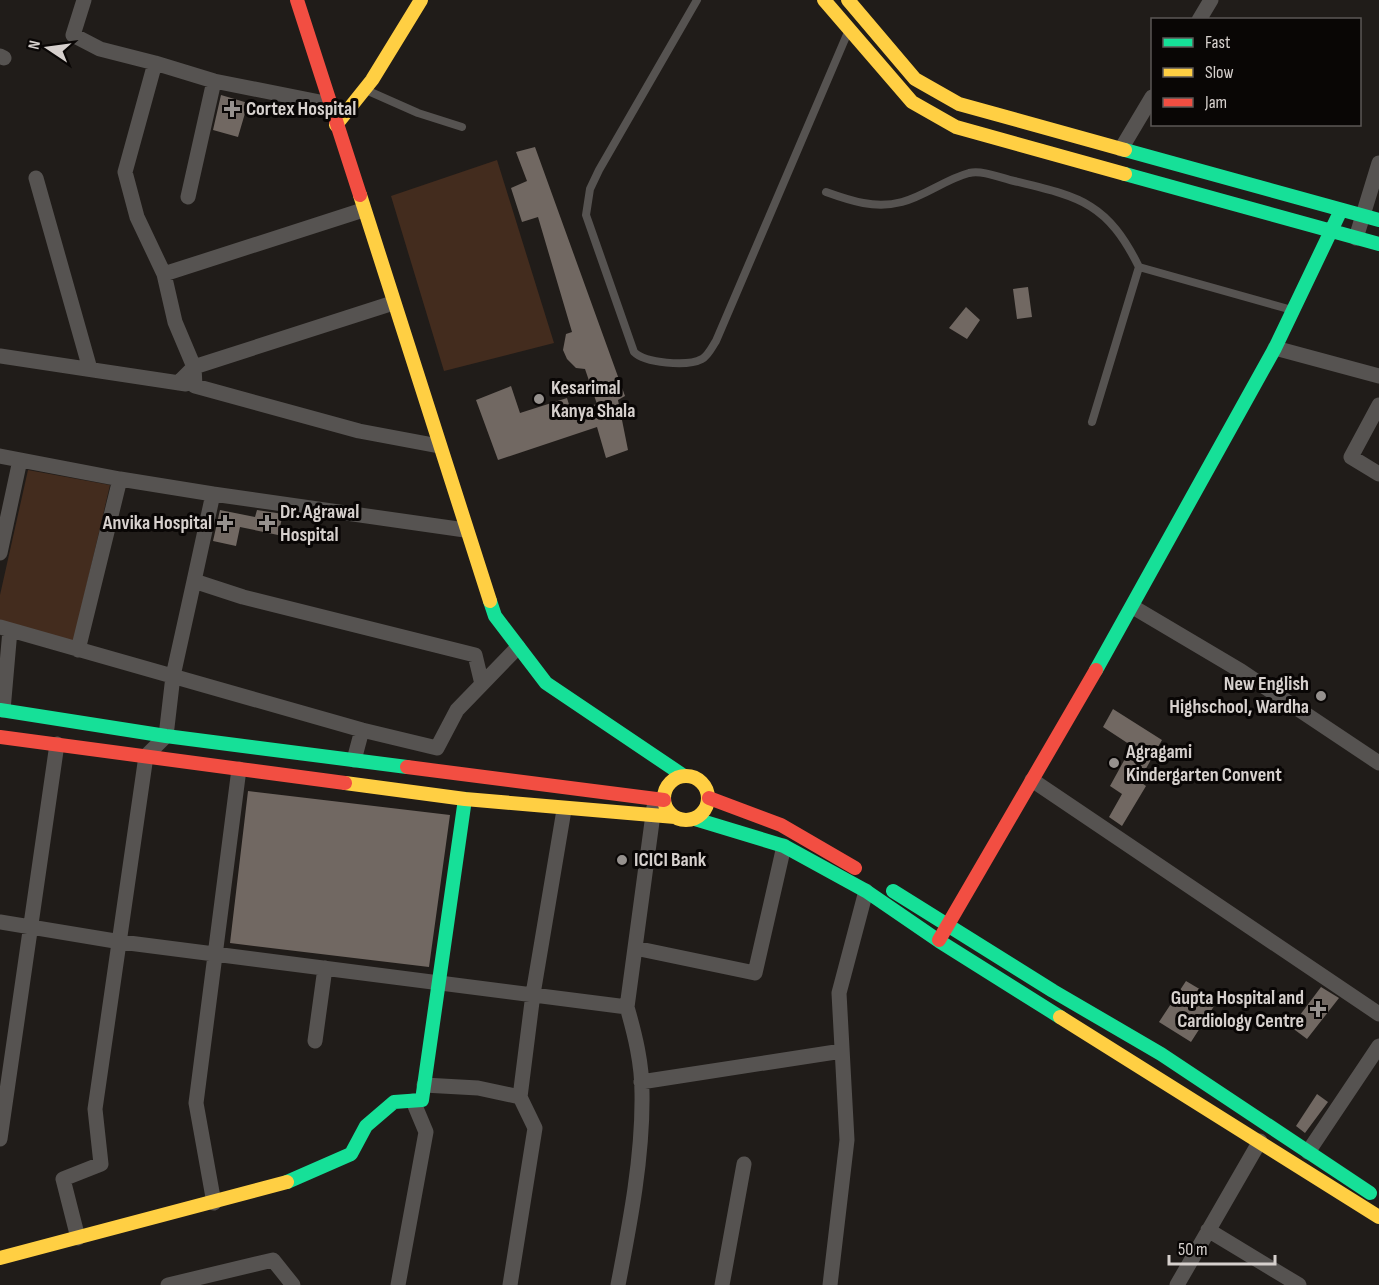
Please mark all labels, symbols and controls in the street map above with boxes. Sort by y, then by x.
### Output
north arrow [18,18,78,78]
legend [1151,18,1361,126]
text: Fast [1205,32,1231,53]
text: N [25,39,45,51]
text: Slow [1205,62,1234,83]
text: Jam [1204,92,1227,113]
place label: Cortex Hospital [246,97,356,121]
marker: Cortex Hospital [223,100,241,118]
place label: Kesarimal Kanya Shala [551,376,635,423]
marker: Kesarimal Kanya Shala [532,392,546,406]
place label: Dr. Agrawal Hospital [280,500,359,547]
place label: Anvika Hospital [102,511,212,535]
marker: Anvika Hospital [216,514,234,532]
marker: Dr. Agrawal Hospital [258,514,276,532]
place label: New English Highschool, Wardha [1169,672,1309,719]
marker: New English Highschool, Wardha [1314,689,1328,703]
place label: Agragami Kindergarten Convent [1125,740,1282,787]
marker: Agragami Kindergarten Convent [1107,756,1121,770]
place label: ICICI Bank [634,848,707,872]
marker: ICICI Bank [615,853,629,867]
place label: Gupta Hospital and Cardiology Centre [1171,986,1304,1033]
marker: Gupta Hospital and Cardiology Centre [1309,1000,1327,1018]
scale bar [1169,1228,1276,1266]
text: 50 m [1178,1239,1208,1260]

